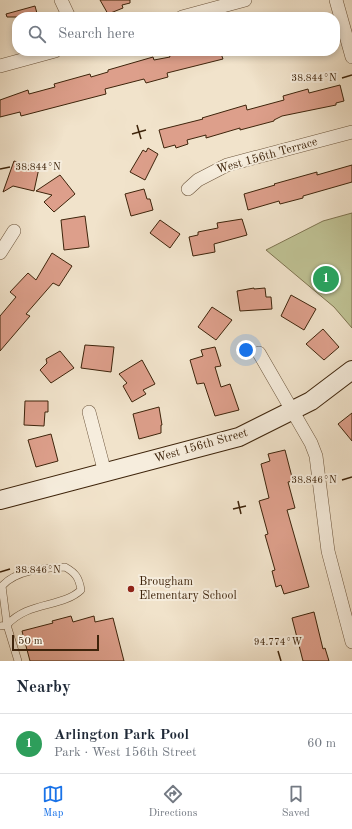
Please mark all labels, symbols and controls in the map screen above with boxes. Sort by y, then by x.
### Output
search box [12,12,340,56]
icon: search [26,23,48,45]
text: Search here [58,27,135,42]
text: 38.844°N [291,73,337,83]
street label: West 156th Terrace [215,135,319,176]
text: 38.844°N [15,162,61,172]
pin: 1 [313,264,339,294]
your location [236,340,256,360]
street label: West 156th Street [153,426,249,465]
text: 38.846°N [291,475,337,485]
text: 38.846°N [15,565,61,575]
place label: Brougham Elementary School [139,576,237,602]
marker: Brougham Elementary School [126,584,136,594]
scale bar [12,633,99,652]
text: 50 m [18,636,43,647]
text: 94.774°W [254,637,302,647]
text: Nearby [16,679,71,696]
text: Arlington Park Pool [54,728,189,743]
text: 1 [25,737,33,750]
text: 60 m [307,737,336,750]
text: Park · West 156th Street [54,746,196,759]
tab: Map [42,783,64,821]
tab: Directions [149,783,197,821]
tab: Saved [282,783,310,821]

